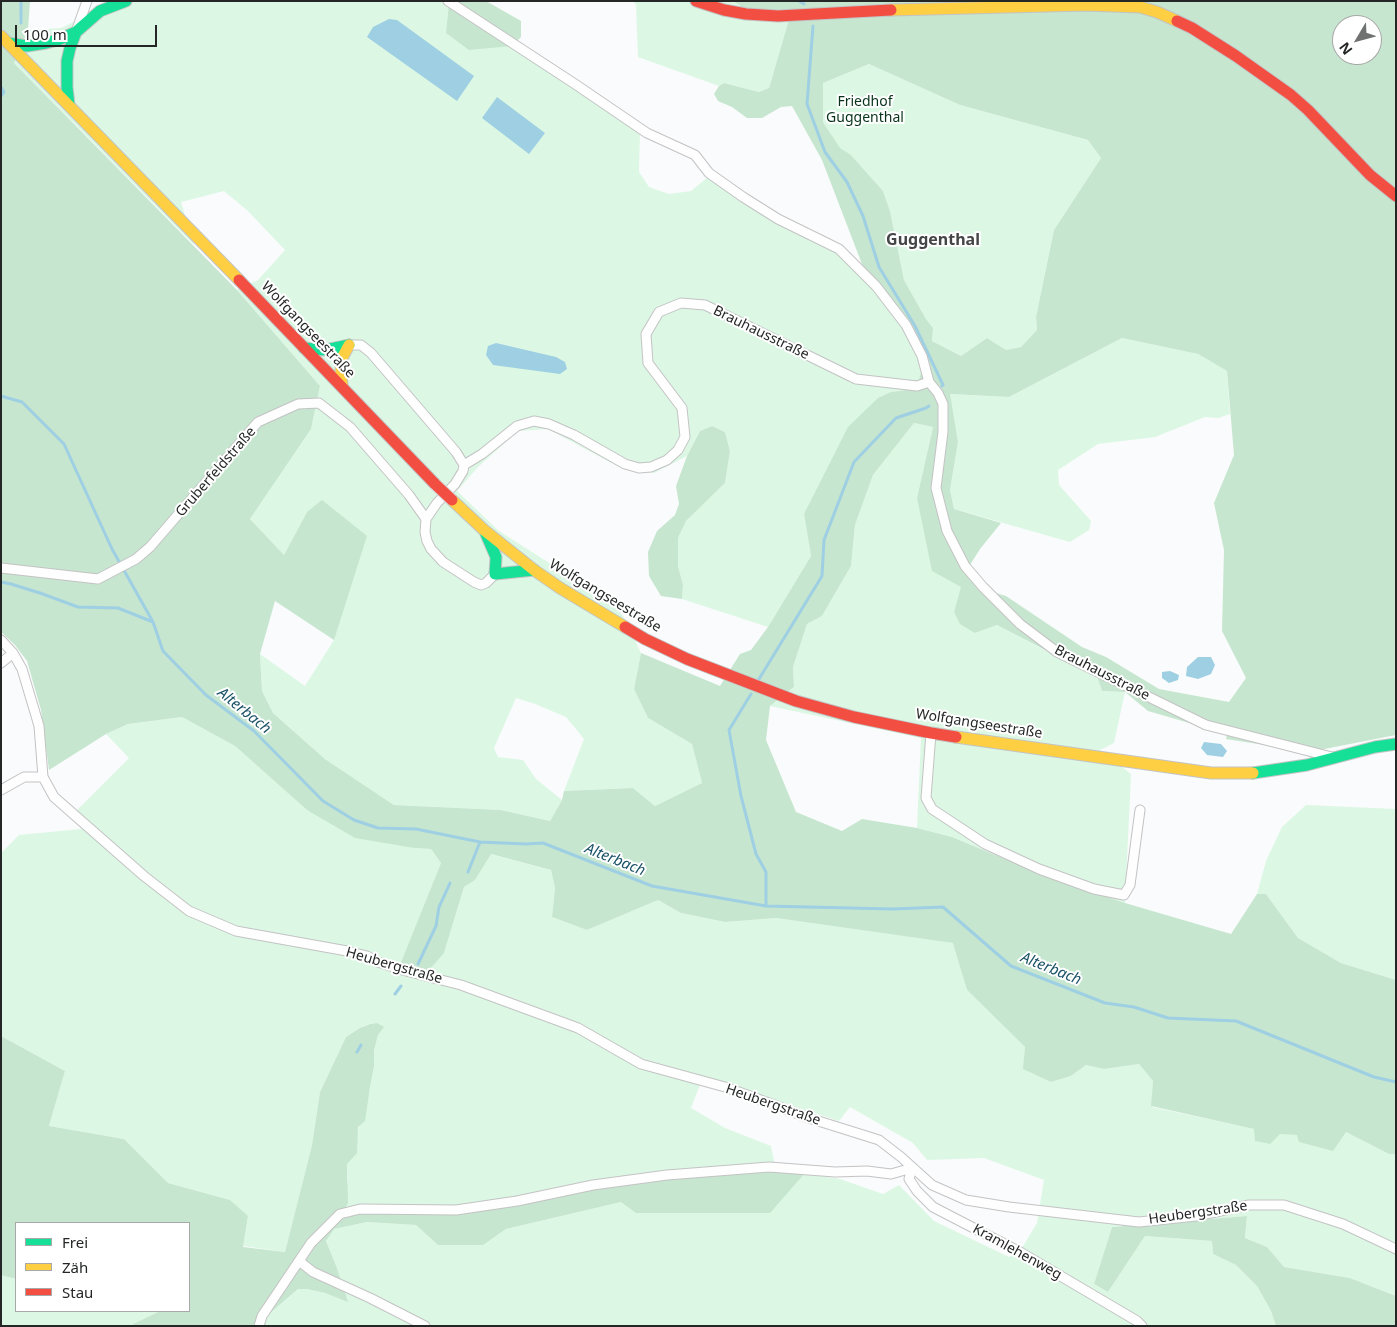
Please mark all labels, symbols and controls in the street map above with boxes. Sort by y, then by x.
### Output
scale bar [18,15,160,47]
north arrow [1332,15,1382,65]
text: 100 m [23,24,67,44]
text: N [1334,38,1356,59]
park label: Friedhof Guggenthal [826,94,904,126]
district label: Guggenthal [886,230,980,250]
street label: Wolfgangseestraße [258,278,358,382]
street label: Brauhausstraße [710,302,812,364]
street label: Gruberfeldstraße [172,424,260,520]
street label: Wolfgangseestraße [546,556,664,636]
street label: Brauhausstraße [1051,642,1153,704]
water label: Alterbach [214,684,274,738]
street label: Wolfgangseestraße [915,706,1043,742]
water label: Alterbach [582,840,648,880]
street label: Heubergstraße [344,944,444,988]
water label: Alterbach [1018,949,1084,989]
street label: Heubergstraße [723,1081,823,1129]
street label: Heubergstraße [1148,1198,1248,1228]
street label: Kramlehenweg [969,1221,1065,1283]
legend [15,1222,190,1312]
text: Frei [62,1232,88,1252]
text: Zäh [62,1257,88,1277]
text: Stau [62,1282,93,1302]

